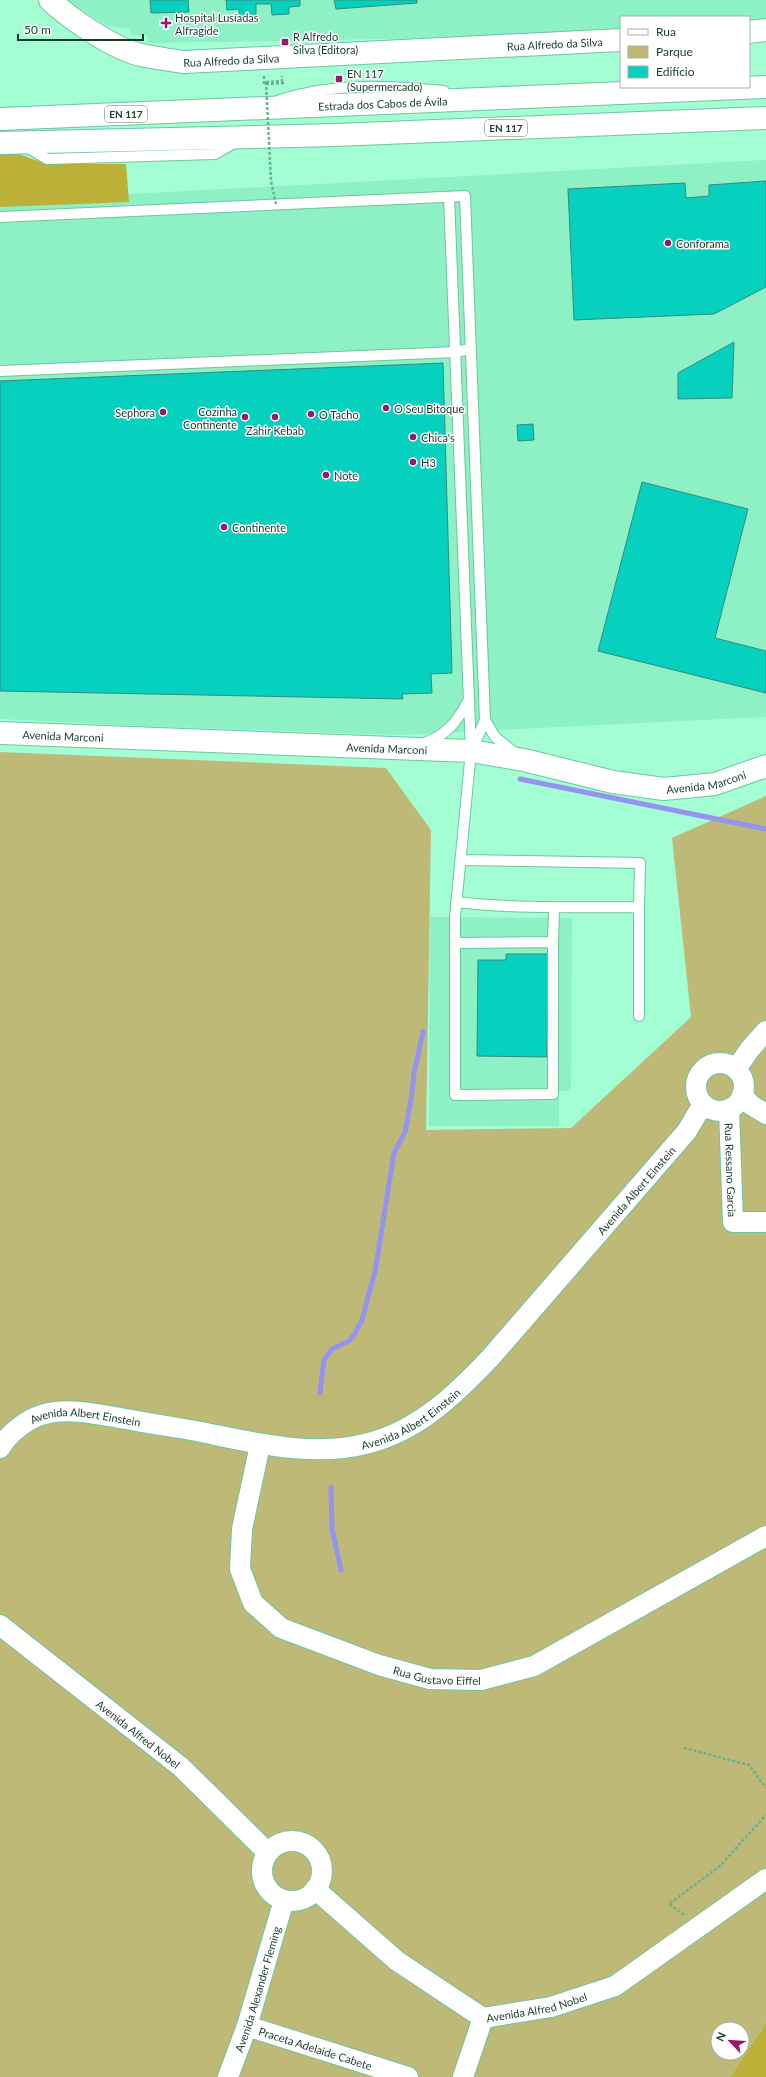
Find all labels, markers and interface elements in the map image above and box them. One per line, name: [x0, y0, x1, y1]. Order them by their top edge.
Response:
place label: Hospital Lusíadas Alfragide: [175, 11, 259, 37]
scale bar: [18, 16, 143, 42]
legend: [620, 16, 750, 88]
marker: Hospital Lusíadas Alfragide: [160, 17, 172, 29]
text: 50 m: [24, 22, 51, 37]
text: Rua: [656, 24, 676, 39]
place label: R Alfredo Silva (Editora): [293, 30, 358, 56]
street label: Rua Alfredo da Silva: [506, 34, 603, 52]
marker: R Alfredo Silva (Editora): [280, 37, 290, 47]
text: Parque: [656, 44, 693, 59]
street label: Rua Alfredo da Silva: [183, 51, 280, 69]
text: Edifício: [656, 64, 695, 79]
place label: EN 117 (Supermercado): [347, 67, 422, 93]
marker: EN 117 (Supermercado): [334, 74, 344, 84]
street label: Estrada dos Cabos de Ávila: [318, 94, 448, 112]
road number: EN 117: [105, 106, 147, 122]
road number: EN 117: [485, 120, 527, 136]
place label: Conforama: [676, 237, 729, 250]
marker: Conforama: [663, 238, 673, 248]
place label: O Seu Bitoque: [394, 402, 464, 415]
marker: O Seu Bitoque: [381, 403, 391, 413]
place label: Cozinha Continente: [183, 405, 237, 431]
place label: Sephora: [115, 406, 155, 419]
marker: Sephora: [158, 407, 168, 417]
place label: O Tacho: [319, 408, 359, 421]
marker: O Tacho: [306, 409, 316, 419]
marker: Cozinha Continente: [240, 412, 250, 422]
marker: Zahir Kebab: [270, 412, 280, 422]
place label: Zahir Kebab: [246, 424, 304, 437]
place label: Chica's: [421, 431, 455, 444]
marker: Chica's: [408, 432, 418, 442]
place label: H3: [421, 456, 436, 469]
marker: H3: [408, 457, 418, 467]
place label: Note: [334, 469, 358, 482]
marker: Note: [321, 470, 331, 480]
place label: Continente: [232, 521, 286, 534]
marker: Continente: [219, 522, 229, 532]
street label: Avenida Marconi: [22, 727, 104, 743]
street label: Avenida Marconi: [346, 740, 428, 756]
street label: Avenida Marconi: [666, 767, 748, 795]
street label: Rua Ressano Garcia: [723, 1123, 739, 1217]
street label: Avenida Albert Einstein: [594, 1143, 678, 1237]
street label: Avenida Albert Einstein: [360, 1385, 462, 1451]
street label: Avenida Albert Einstein: [27, 1405, 142, 1428]
street label: Rua Gustavo Eiffel: [392, 1663, 481, 1686]
street label: Avenida Alfred Nobel: [94, 1697, 183, 1770]
street label: Avenida Alexander Fleming: [232, 1924, 283, 2053]
street label: Avenida Alfred Nobel: [485, 1989, 588, 2024]
north arrow: [710, 2021, 750, 2061]
street label: Praceta Adelaide Cabete: [257, 2024, 374, 2072]
text: N: [713, 2030, 728, 2043]

